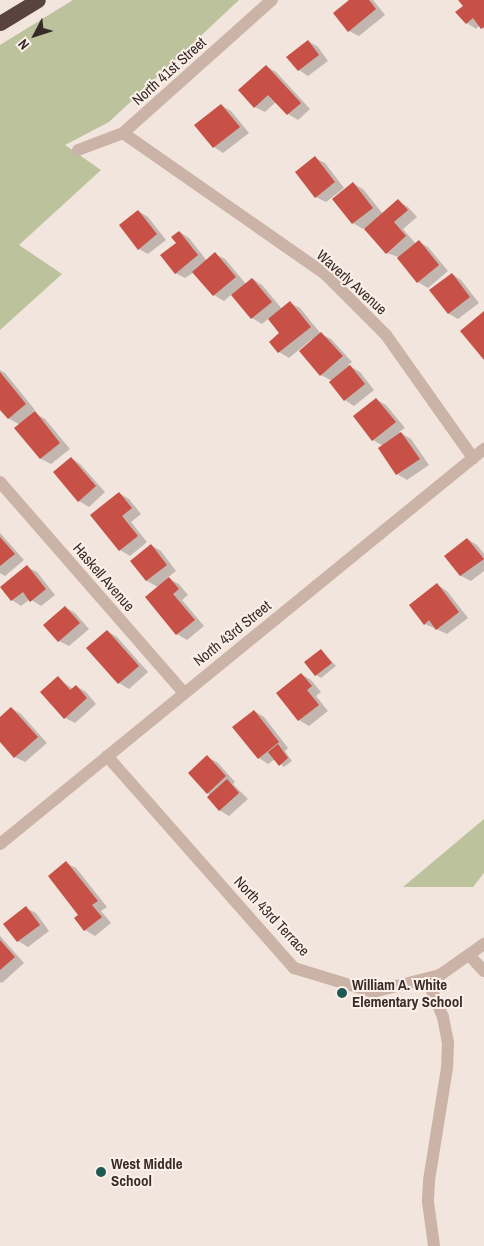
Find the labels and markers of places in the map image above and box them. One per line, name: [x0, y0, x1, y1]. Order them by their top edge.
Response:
place label: William A. White Elementary School: [352, 975, 463, 1010]
marker: William A. White Elementary School: [336, 987, 348, 999]
place label: West Middle School: [111, 1154, 183, 1189]
marker: West Middle School: [95, 1166, 107, 1178]

